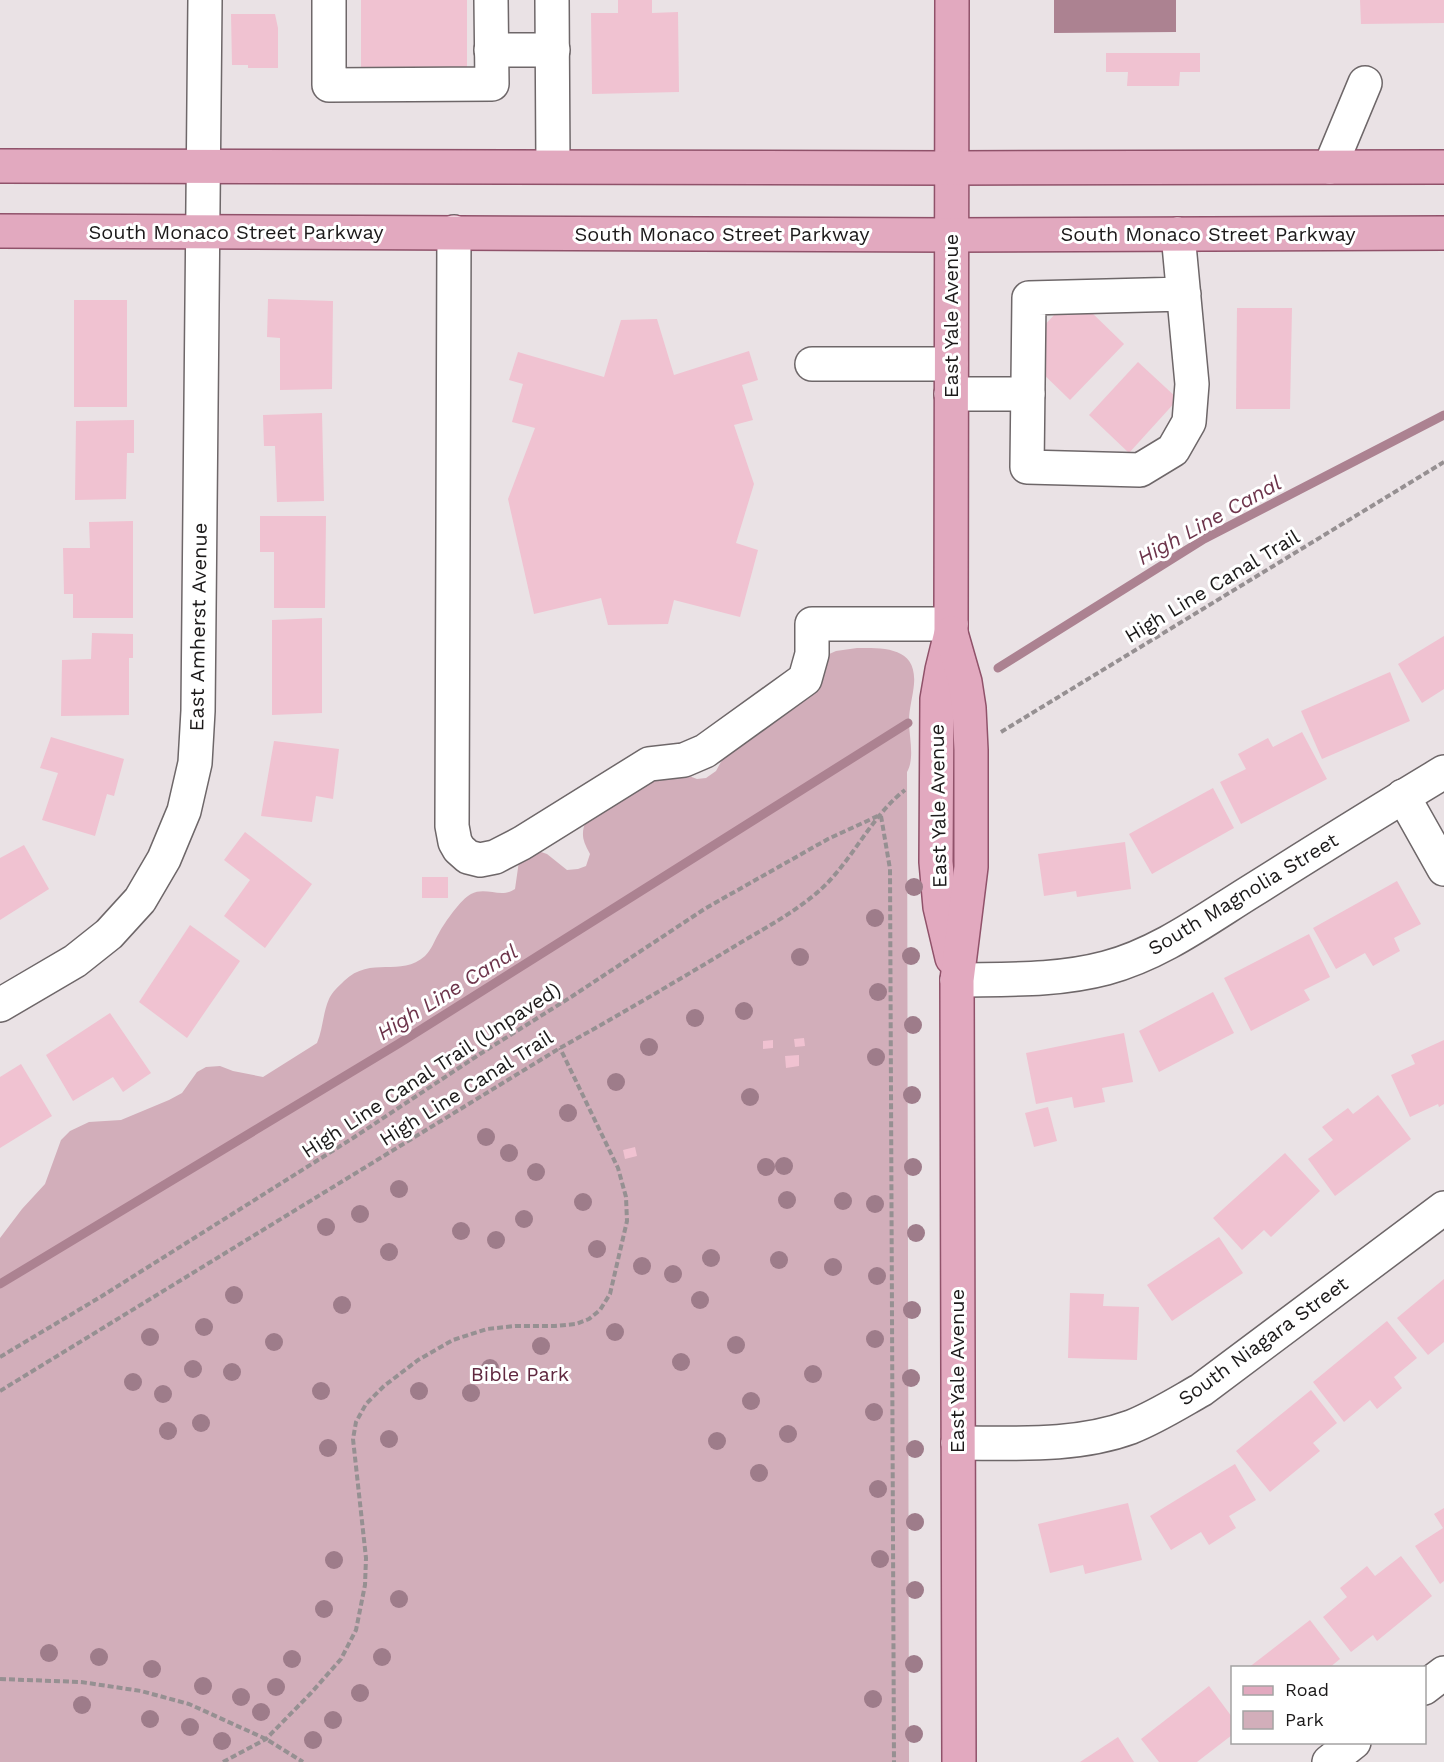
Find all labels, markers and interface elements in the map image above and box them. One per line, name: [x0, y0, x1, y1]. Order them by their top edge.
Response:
street label: South Monaco Street Parkway: [89, 220, 384, 244]
street label: South Monaco Street Parkway: [575, 222, 870, 246]
street label: South Monaco Street Parkway: [1061, 222, 1356, 246]
street label: East Yale Avenue: [939, 234, 963, 398]
water label: High Line Canal: [1132, 470, 1286, 570]
street label: East Amherst Avenue: [184, 522, 212, 732]
street label: High Line Canal Trail: [1120, 524, 1304, 648]
street label: East Yale Avenue: [925, 724, 951, 888]
street label: South Magnolia Street: [1144, 827, 1343, 960]
water label: High Line Canal: [372, 939, 522, 1045]
street label: High Line Canal Trail (Unpaved): [296, 977, 566, 1163]
street label: High Line Canal Trail: [374, 1025, 558, 1151]
street label: South Niagara Street: [1174, 1271, 1353, 1411]
street label: East Yale Avenue: [945, 1289, 969, 1453]
park label: Bible Park: [471, 1362, 569, 1386]
legend: [1231, 1666, 1426, 1744]
text: Road: [1285, 1679, 1329, 1700]
text: Park: [1285, 1709, 1324, 1730]

